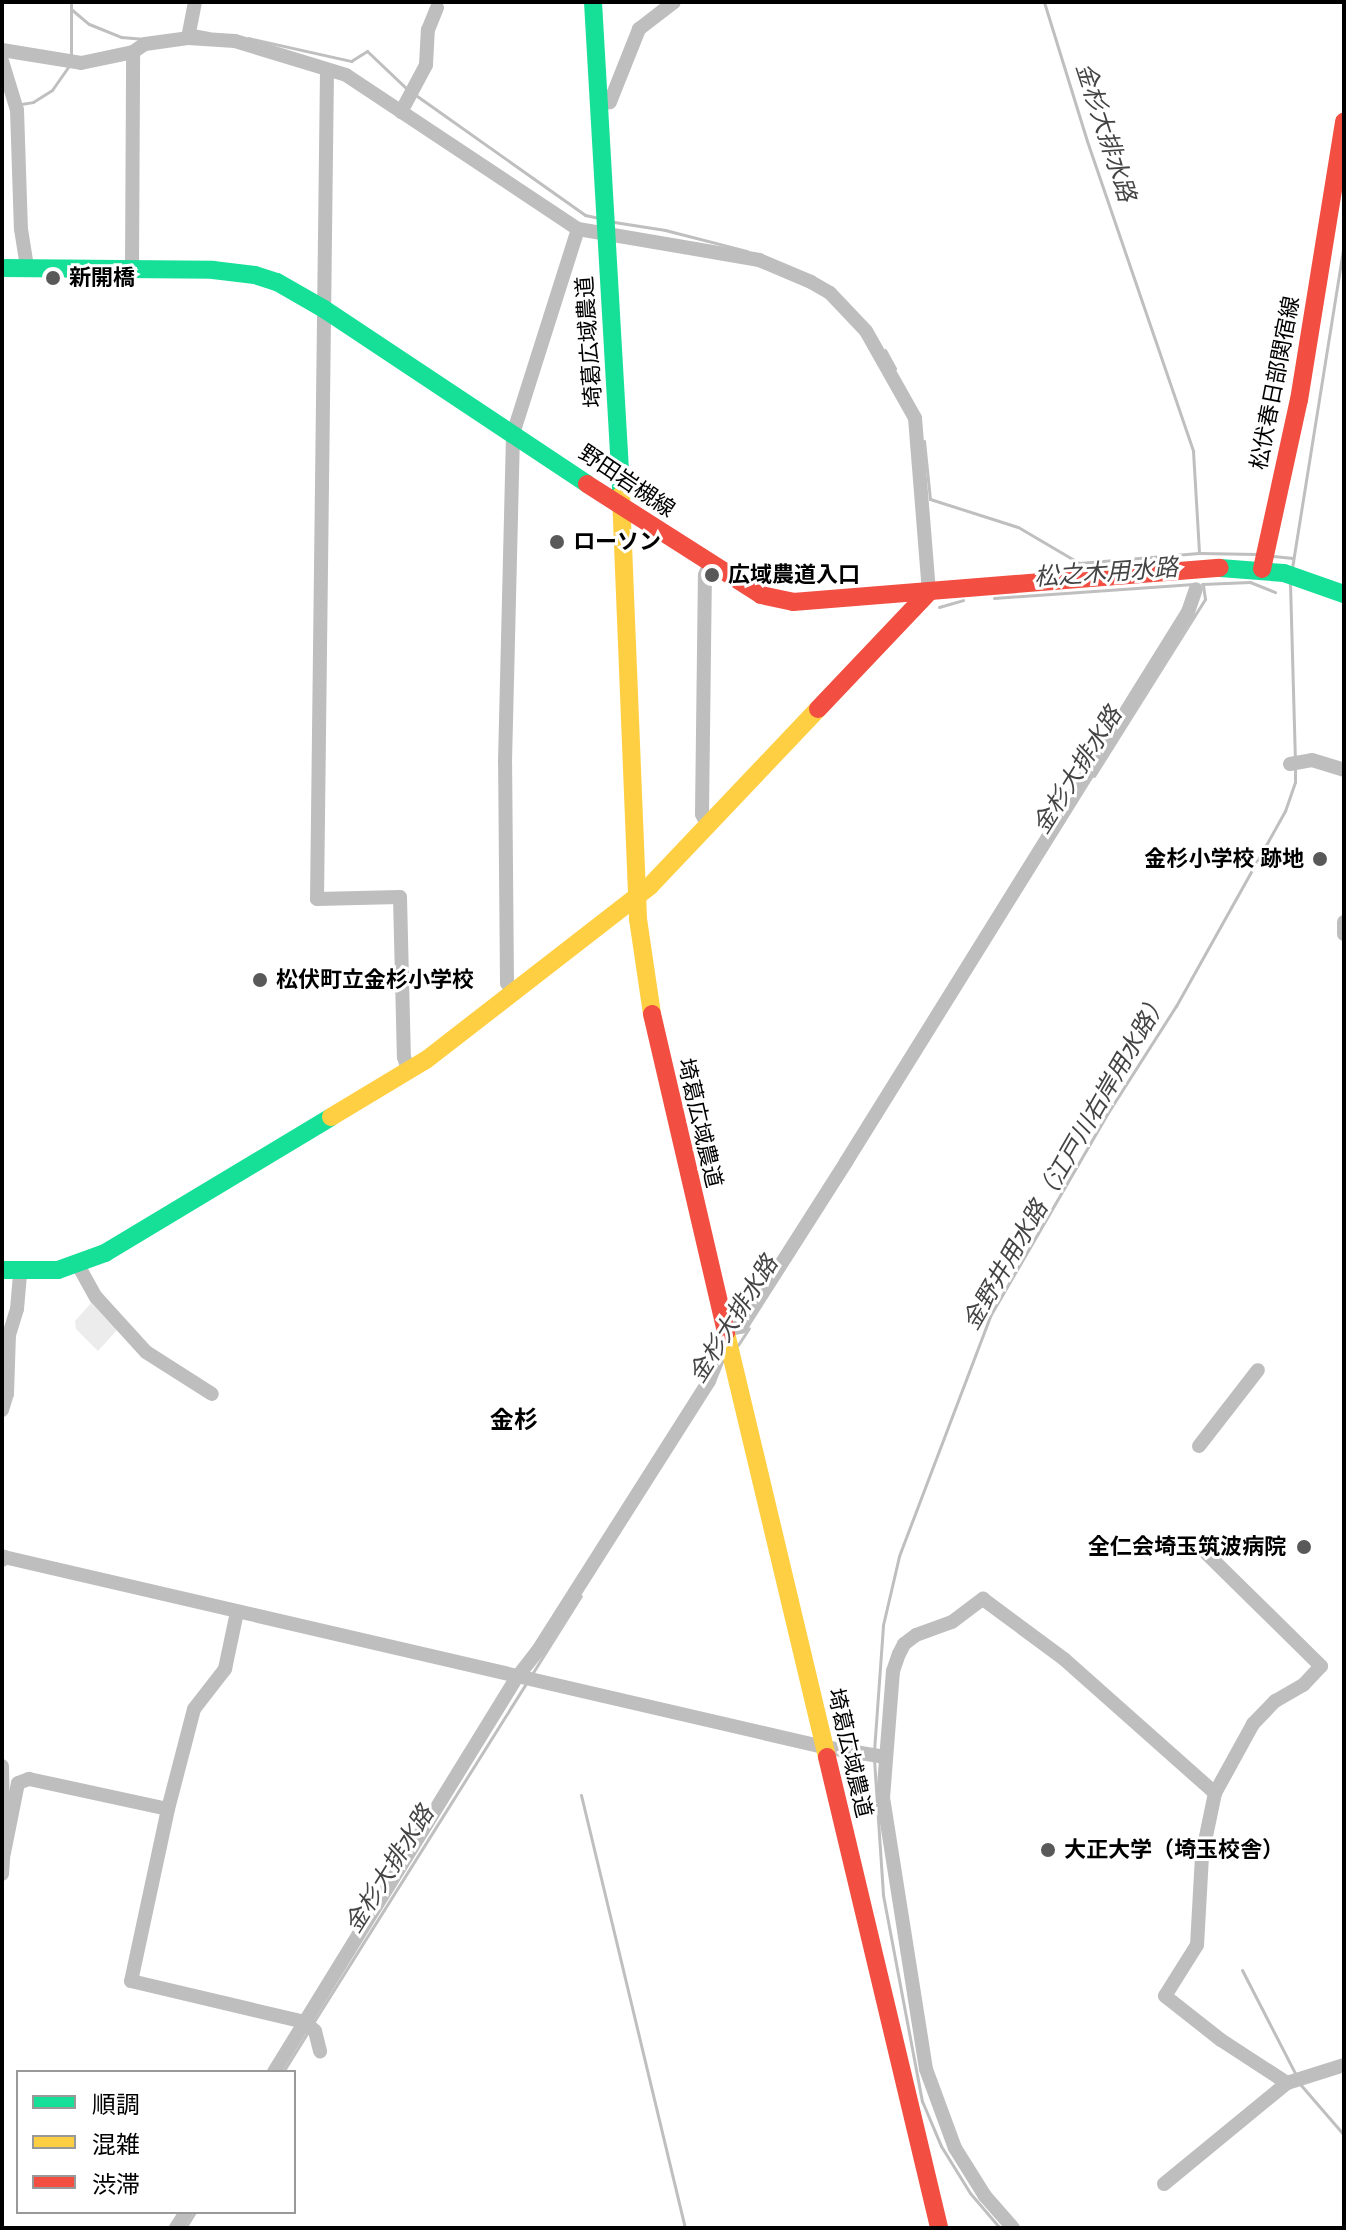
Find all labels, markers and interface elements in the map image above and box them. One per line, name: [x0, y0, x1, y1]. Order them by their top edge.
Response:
water label: 金杉大排水路: [1070, 59, 1142, 205]
place label: 新開橋: [69, 265, 135, 291]
marker: 新開橋: [44, 269, 62, 287]
street label: 埼葛広域農道: [571, 275, 607, 409]
street label: 松伏春日部関宿線: [1245, 294, 1305, 472]
street label: 野田岩槻線: [574, 439, 680, 523]
place label: ローソン: [573, 529, 661, 555]
marker: ローソン: [548, 533, 566, 551]
water label: 松之木用水路: [1033, 553, 1179, 591]
place label: 広域農道入口: [728, 562, 860, 588]
marker: 広域農道入口: [703, 566, 721, 584]
water label: 金杉大排水路: [1027, 701, 1127, 839]
place label: 金杉小学校 跡地: [1144, 846, 1304, 872]
marker: 金杉小学校 跡地: [1311, 850, 1329, 868]
place label: 松伏町立金杉小学校: [276, 967, 474, 993]
marker: 松伏町立金杉小学校: [251, 971, 269, 989]
water label: 金野井用水路（江戸川右岸用水路）: [957, 988, 1173, 1334]
street label: 埼葛広域農道: [672, 1056, 728, 1190]
water label: 金杉大排水路: [683, 1250, 783, 1388]
district label: 金杉: [490, 1406, 538, 1434]
place label: 全仁会埼玉筑波病院: [1088, 1534, 1286, 1560]
marker: 全仁会埼玉筑波病院: [1293, 1536, 1315, 1558]
street label: 埼葛広域農道: [822, 1686, 878, 1820]
water label: 金杉大排水路: [339, 1800, 439, 1938]
place label: 大正大学（埼玉校舎）: [1064, 1837, 1284, 1863]
marker: 大正大学（埼玉校舎）: [1039, 1841, 1057, 1859]
legend: [16, 2070, 296, 2214]
text: 順調: [92, 2089, 140, 2120]
text: 混雑: [92, 2129, 140, 2160]
text: 渋滞: [92, 2169, 140, 2200]

